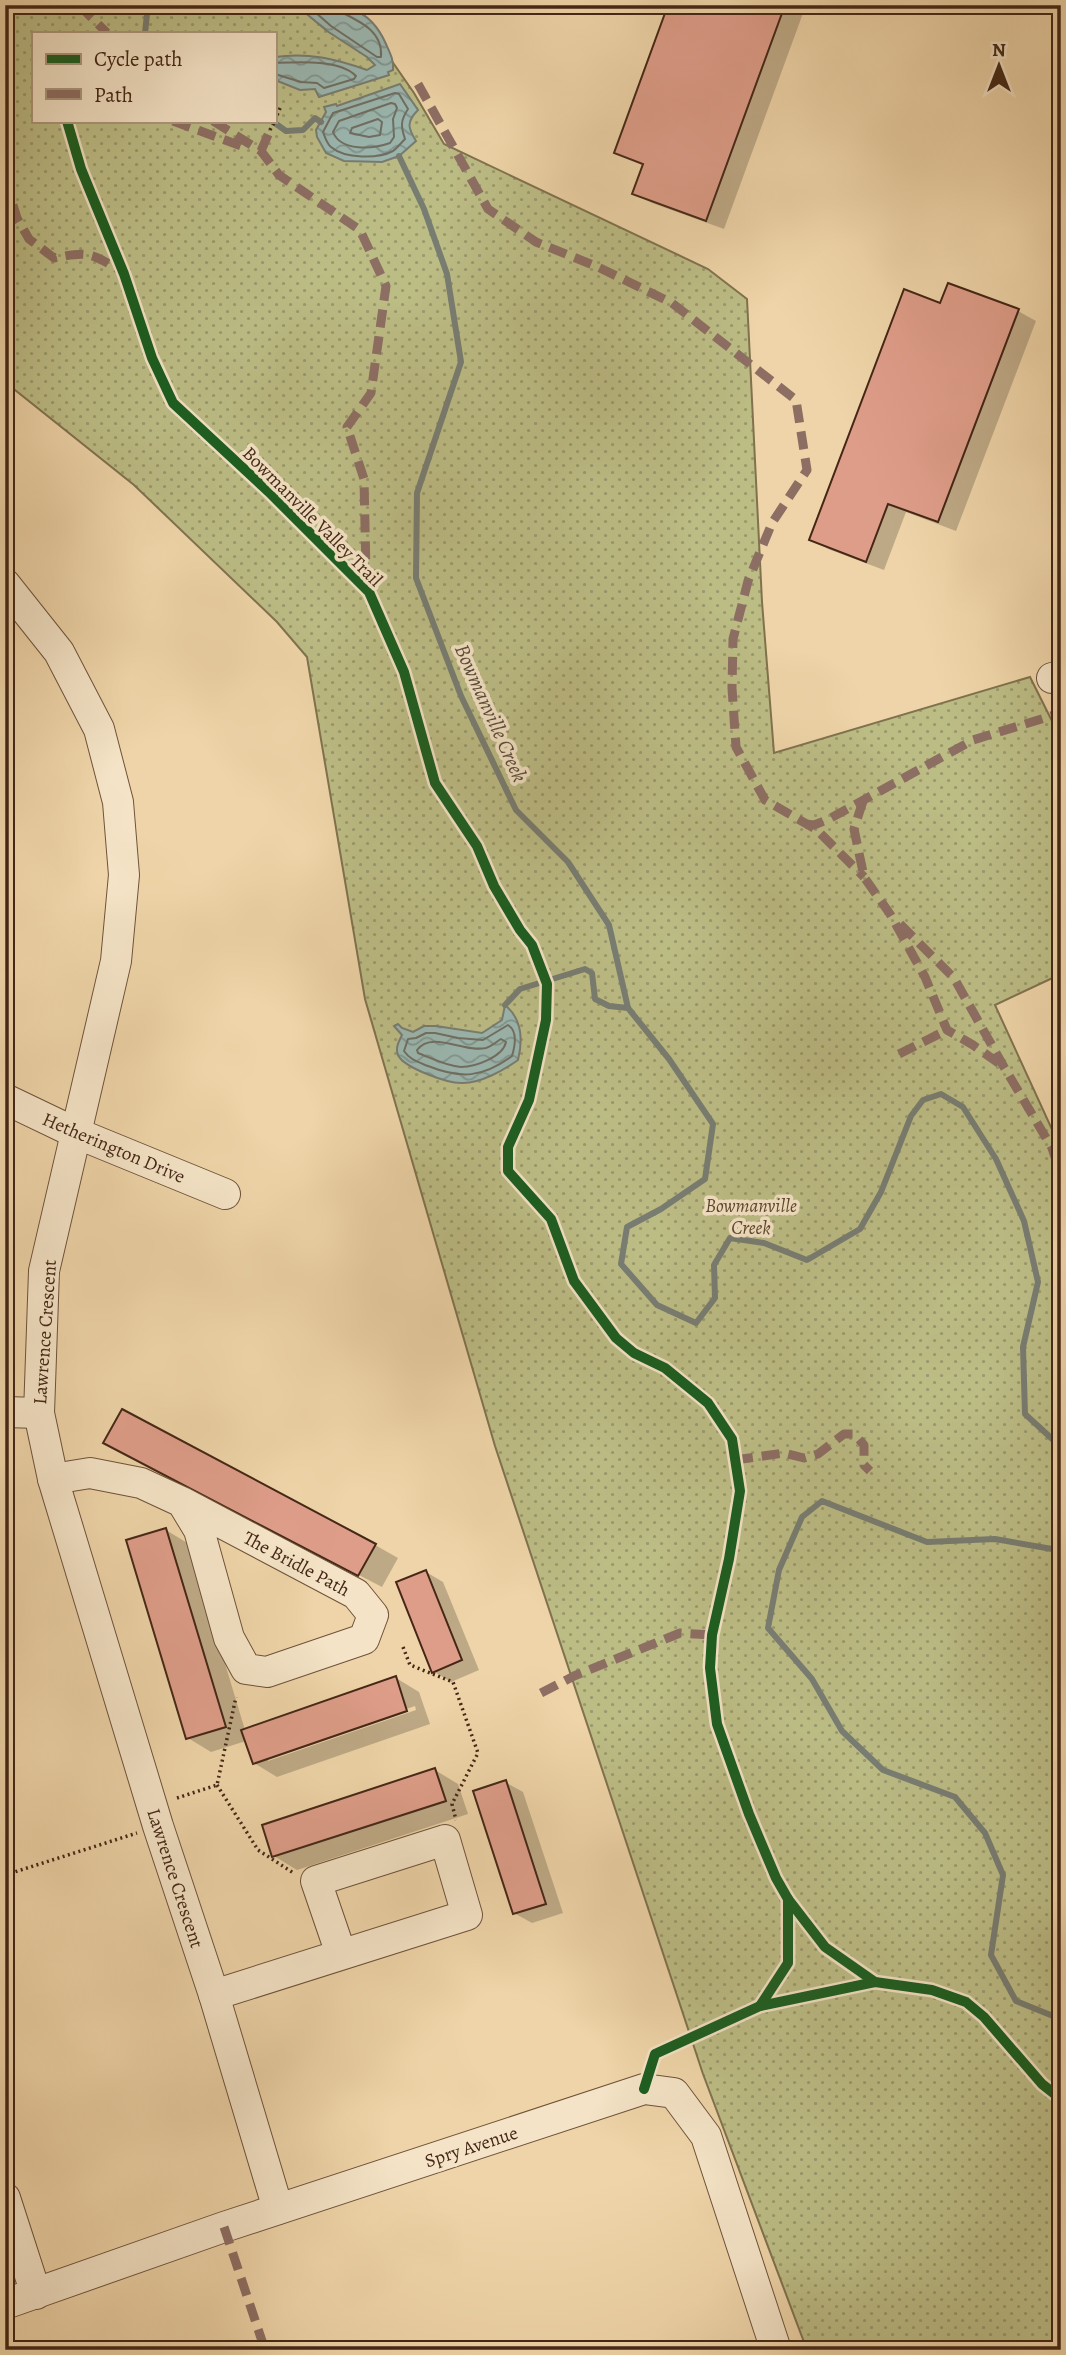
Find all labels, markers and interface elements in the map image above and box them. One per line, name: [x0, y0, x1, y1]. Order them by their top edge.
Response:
legend: [32, 32, 276, 122]
north arrow: [964, 32, 1034, 102]
text: N: [992, 37, 1006, 63]
text: Cycle path: [94, 45, 183, 73]
text: Path: [94, 81, 133, 109]
street label: Bowmanville Valley Trail: [236, 441, 388, 593]
water label: Bowmanville Creek: [448, 640, 534, 786]
street label: Hetherington Drive: [38, 1106, 189, 1190]
park label: Bowmanville Creek: [705, 1193, 797, 1241]
street label: Lawrence Crescent: [27, 1259, 63, 1405]
street label: The Bridle Path: [239, 1525, 354, 1603]
street label: Lawrence Crescent: [140, 1805, 210, 1951]
street label: Spry Avenue: [421, 2120, 521, 2174]

